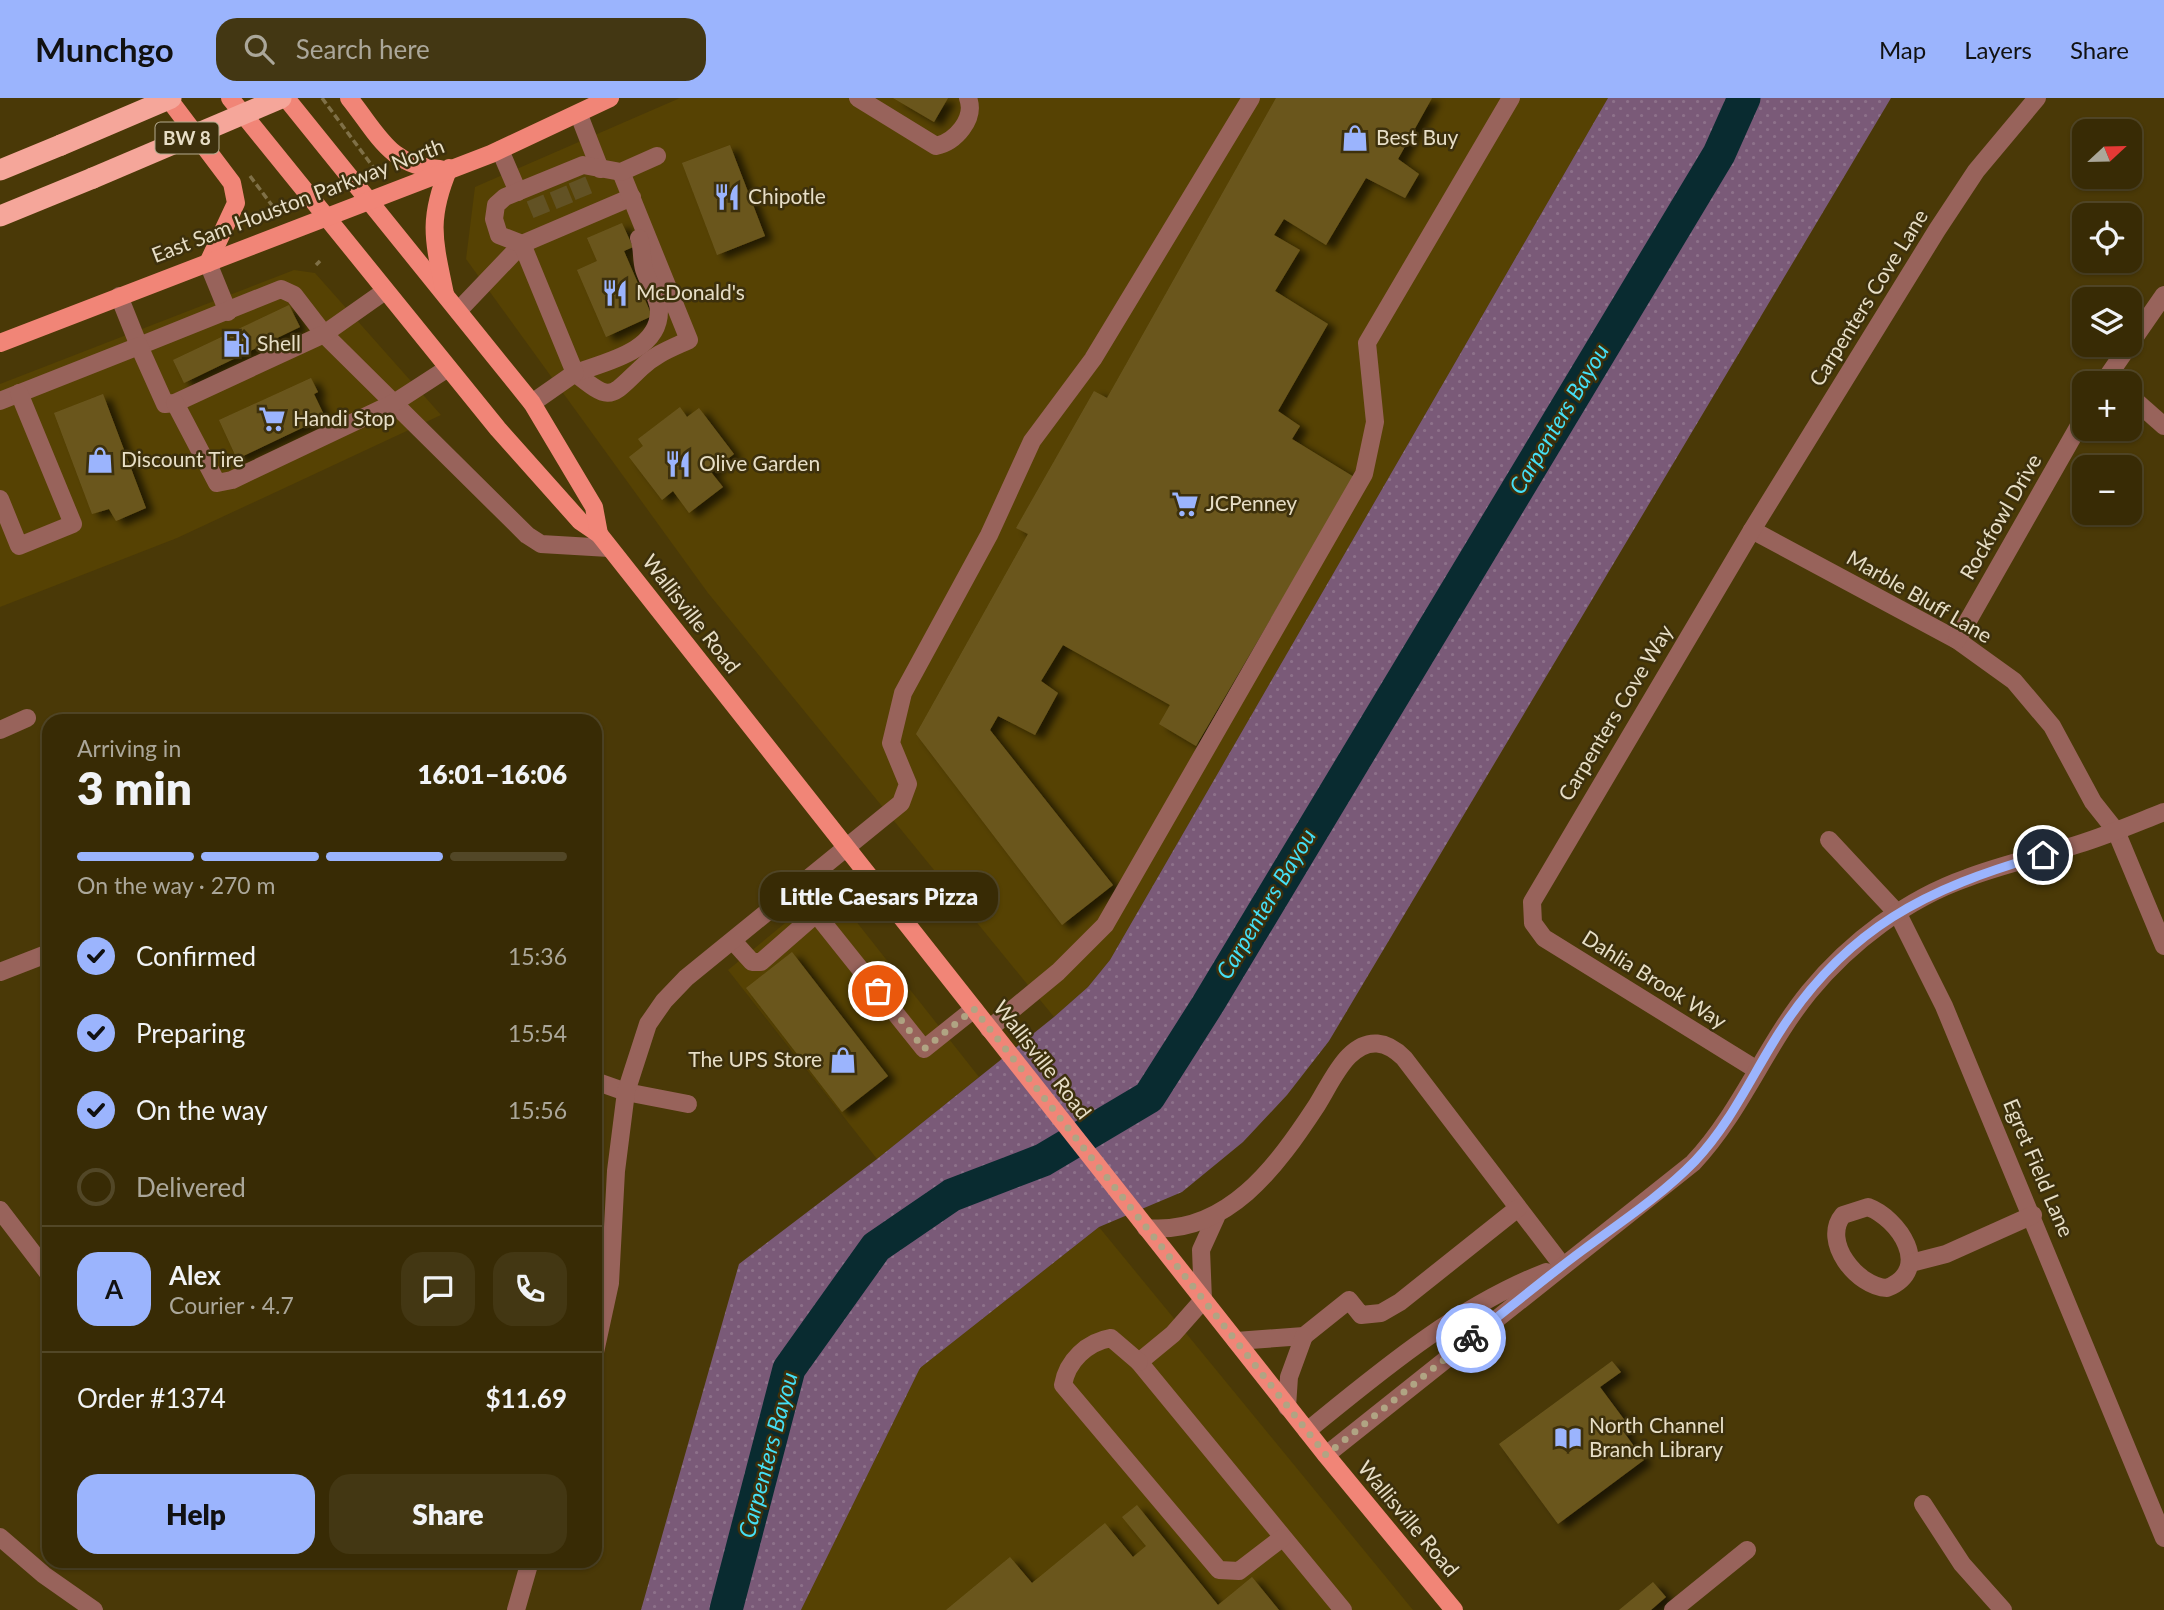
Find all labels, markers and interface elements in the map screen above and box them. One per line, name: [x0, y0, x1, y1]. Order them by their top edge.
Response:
search box: [216, 18, 706, 81]
text: Munchgo: [35, 29, 174, 69]
icon: search: [240, 30, 278, 68]
text: Search here: [296, 33, 430, 65]
text: Map: [1879, 35, 1926, 64]
text: Layers: [1964, 35, 2032, 64]
text: Share: [2070, 35, 2129, 64]
north arrow: [2072, 119, 2142, 189]
map controls: [2072, 119, 2142, 525]
road number: BW 8: [156, 122, 218, 154]
shop icon: Best Buy: [1340, 123, 1370, 153]
place label: Best Buy: [1376, 124, 1459, 149]
street label: East Sam Houston Parkway North: [148, 132, 447, 267]
restaurant icon: Chipotle: [712, 182, 742, 212]
place label: Chipotle: [748, 183, 826, 208]
button: locate: [2072, 203, 2142, 273]
street label: Carpenters Cove Lane: [1803, 204, 1932, 390]
restaurant icon: McDonald's: [600, 278, 630, 308]
place label: McDonald's: [636, 279, 745, 304]
button: layers: [2072, 287, 2142, 357]
fuel station icon: Shell: [221, 329, 251, 359]
place label: Shell: [257, 330, 301, 355]
water label: Carpenters Bayou: [1502, 338, 1614, 499]
button: +: [2072, 371, 2142, 441]
supermarket icon: Handi Stop: [257, 404, 287, 434]
place label: Handi Stop: [293, 405, 395, 430]
shop icon: Discount Tire: [85, 445, 115, 475]
place label: Discount Tire: [121, 446, 244, 471]
restaurant icon: Olive Garden: [663, 449, 693, 479]
street label: Rockfowl Drive: [1954, 449, 2046, 583]
place label: Olive Garden: [699, 450, 820, 475]
button: −: [2072, 455, 2142, 525]
supermarket icon: JCPenney: [1170, 489, 1200, 519]
place label: JCPenney: [1206, 490, 1297, 515]
street label: Marble Bluff Lane: [1843, 544, 1997, 647]
street label: Wallisville Road: [638, 549, 746, 677]
street label: Carpenters Cove Way: [1552, 620, 1677, 805]
text: Arriving in: [77, 734, 181, 762]
text: 16:01–16:06: [417, 758, 567, 790]
text: 3 min: [77, 760, 192, 815]
water label: Carpenters Bayou: [1209, 823, 1321, 984]
pin: [2013, 825, 2073, 885]
icon: home: [2024, 836, 2062, 874]
text: On the way · 270 m: [77, 871, 276, 899]
callout: Little Caesars Pizza: [759, 872, 997, 921]
text: Little Caesars Pizza: [780, 882, 978, 910]
street label: Dahlia Brook Way: [1578, 924, 1732, 1033]
icon: check: [77, 937, 115, 975]
text: Confirmed: [136, 940, 256, 972]
text: 15:36: [508, 942, 567, 970]
pin: [848, 961, 908, 1021]
icon: bag: [859, 972, 897, 1010]
street label: Wallisville Road: [989, 995, 1097, 1123]
icon: check: [77, 1014, 115, 1052]
text: Preparing: [136, 1017, 245, 1049]
text: 15:54: [508, 1019, 567, 1047]
shop icon: The UPS Store: [828, 1045, 858, 1075]
place label: The UPS Store: [688, 1046, 822, 1071]
icon: check: [77, 1091, 115, 1129]
text: On the way: [136, 1094, 268, 1126]
street label: Egret Field Lane: [1999, 1094, 2080, 1240]
text: 15:56: [508, 1096, 567, 1124]
text: Delivered: [136, 1171, 246, 1203]
button: chat: [401, 1252, 475, 1326]
button: phone: [493, 1252, 567, 1326]
text: Alex: [169, 1259, 221, 1291]
text: A: [105, 1273, 123, 1305]
text: Courier · 4.7: [169, 1291, 294, 1319]
courier: [1436, 1303, 1506, 1373]
icon: bike: [1452, 1319, 1490, 1357]
water label: Carpenters Bayou: [731, 1369, 803, 1541]
text: Order #1374: [77, 1382, 226, 1414]
text: $11.69: [485, 1382, 567, 1414]
place label: North Channel Branch Library: [1589, 1412, 1725, 1461]
library icon: North Channel Branch Library: [1553, 1423, 1583, 1453]
street label: Wallisville Road: [1353, 1455, 1465, 1581]
button: Help: [77, 1474, 315, 1554]
button: Share: [329, 1474, 567, 1554]

